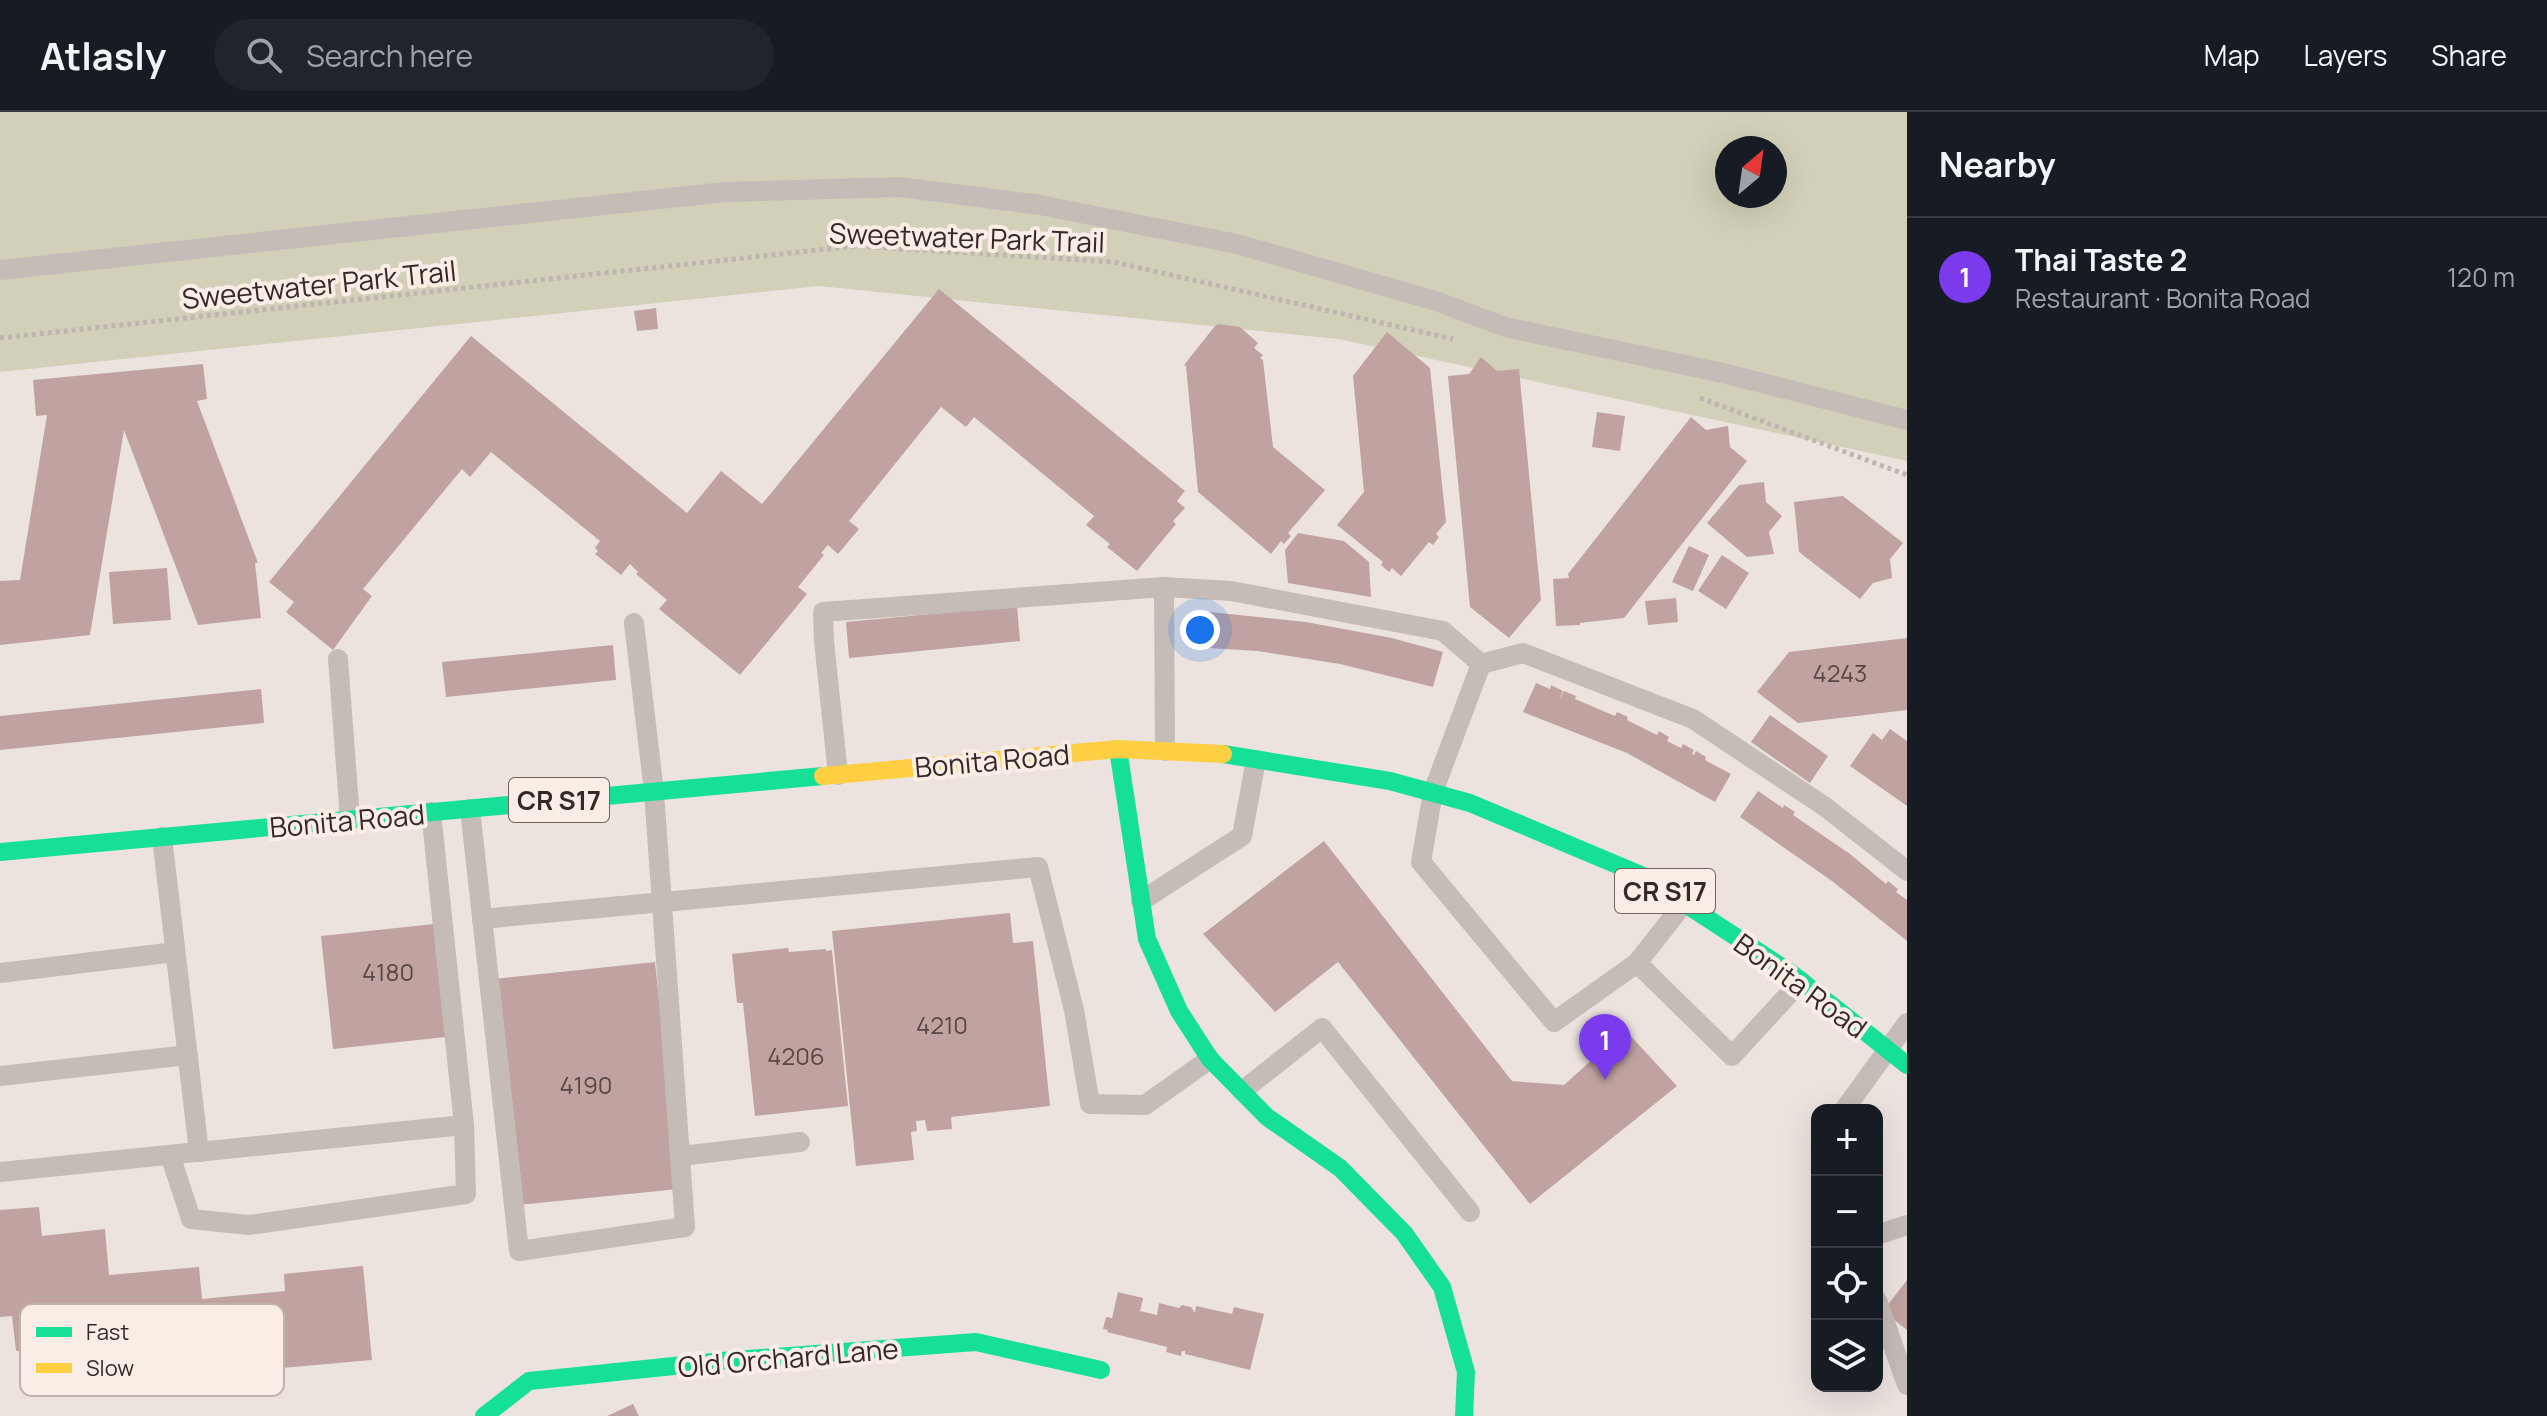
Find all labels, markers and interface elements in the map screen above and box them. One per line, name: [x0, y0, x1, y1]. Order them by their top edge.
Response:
search box: [214, 19, 774, 91]
text: Atlasly: [40, 29, 166, 81]
icon: search: [242, 33, 286, 77]
text: Search here: [306, 35, 473, 76]
text: Map: [2204, 36, 2260, 74]
text: Layers: [2304, 36, 2387, 74]
text: Share: [2431, 36, 2507, 74]
north arrow: [1715, 136, 1787, 208]
text: Nearby: [1939, 141, 2055, 187]
street label: Sweetwater Park Trail: [828, 213, 1106, 261]
text: Thai Taste 2: [2015, 239, 2187, 280]
street label: Sweetwater Park Trail: [180, 251, 458, 317]
text: 1: [1959, 259, 1971, 295]
text: 120 m: [2447, 259, 2515, 295]
text: Restaurant · Bonita Road: [2015, 280, 2311, 316]
your location: [1180, 610, 1220, 650]
house number: 4243: [1813, 656, 1867, 689]
street label: Bonita Road: [913, 734, 1071, 786]
road number: CR S17: [509, 778, 609, 822]
street label: Bonita Road: [268, 794, 426, 846]
road number: CR S17: [1615, 869, 1715, 913]
street label: Bonita Road: [1727, 924, 1875, 1046]
house number: 4180: [362, 955, 414, 988]
house number: 4210: [916, 1008, 968, 1041]
pin: 1: [1579, 1014, 1631, 1080]
house number: 4206: [767, 1039, 825, 1072]
house number: 4190: [559, 1068, 613, 1101]
map controls: [1811, 1104, 1883, 1392]
button: +: [1811, 1104, 1883, 1176]
button: −: [1811, 1176, 1883, 1248]
button: locate: [1811, 1248, 1883, 1320]
legend: [20, 1304, 284, 1396]
text: Fast: [86, 1317, 129, 1347]
button: layers: [1811, 1320, 1883, 1392]
street label: Old Orchard Lane: [676, 1328, 900, 1386]
text: Slow: [86, 1353, 134, 1383]

